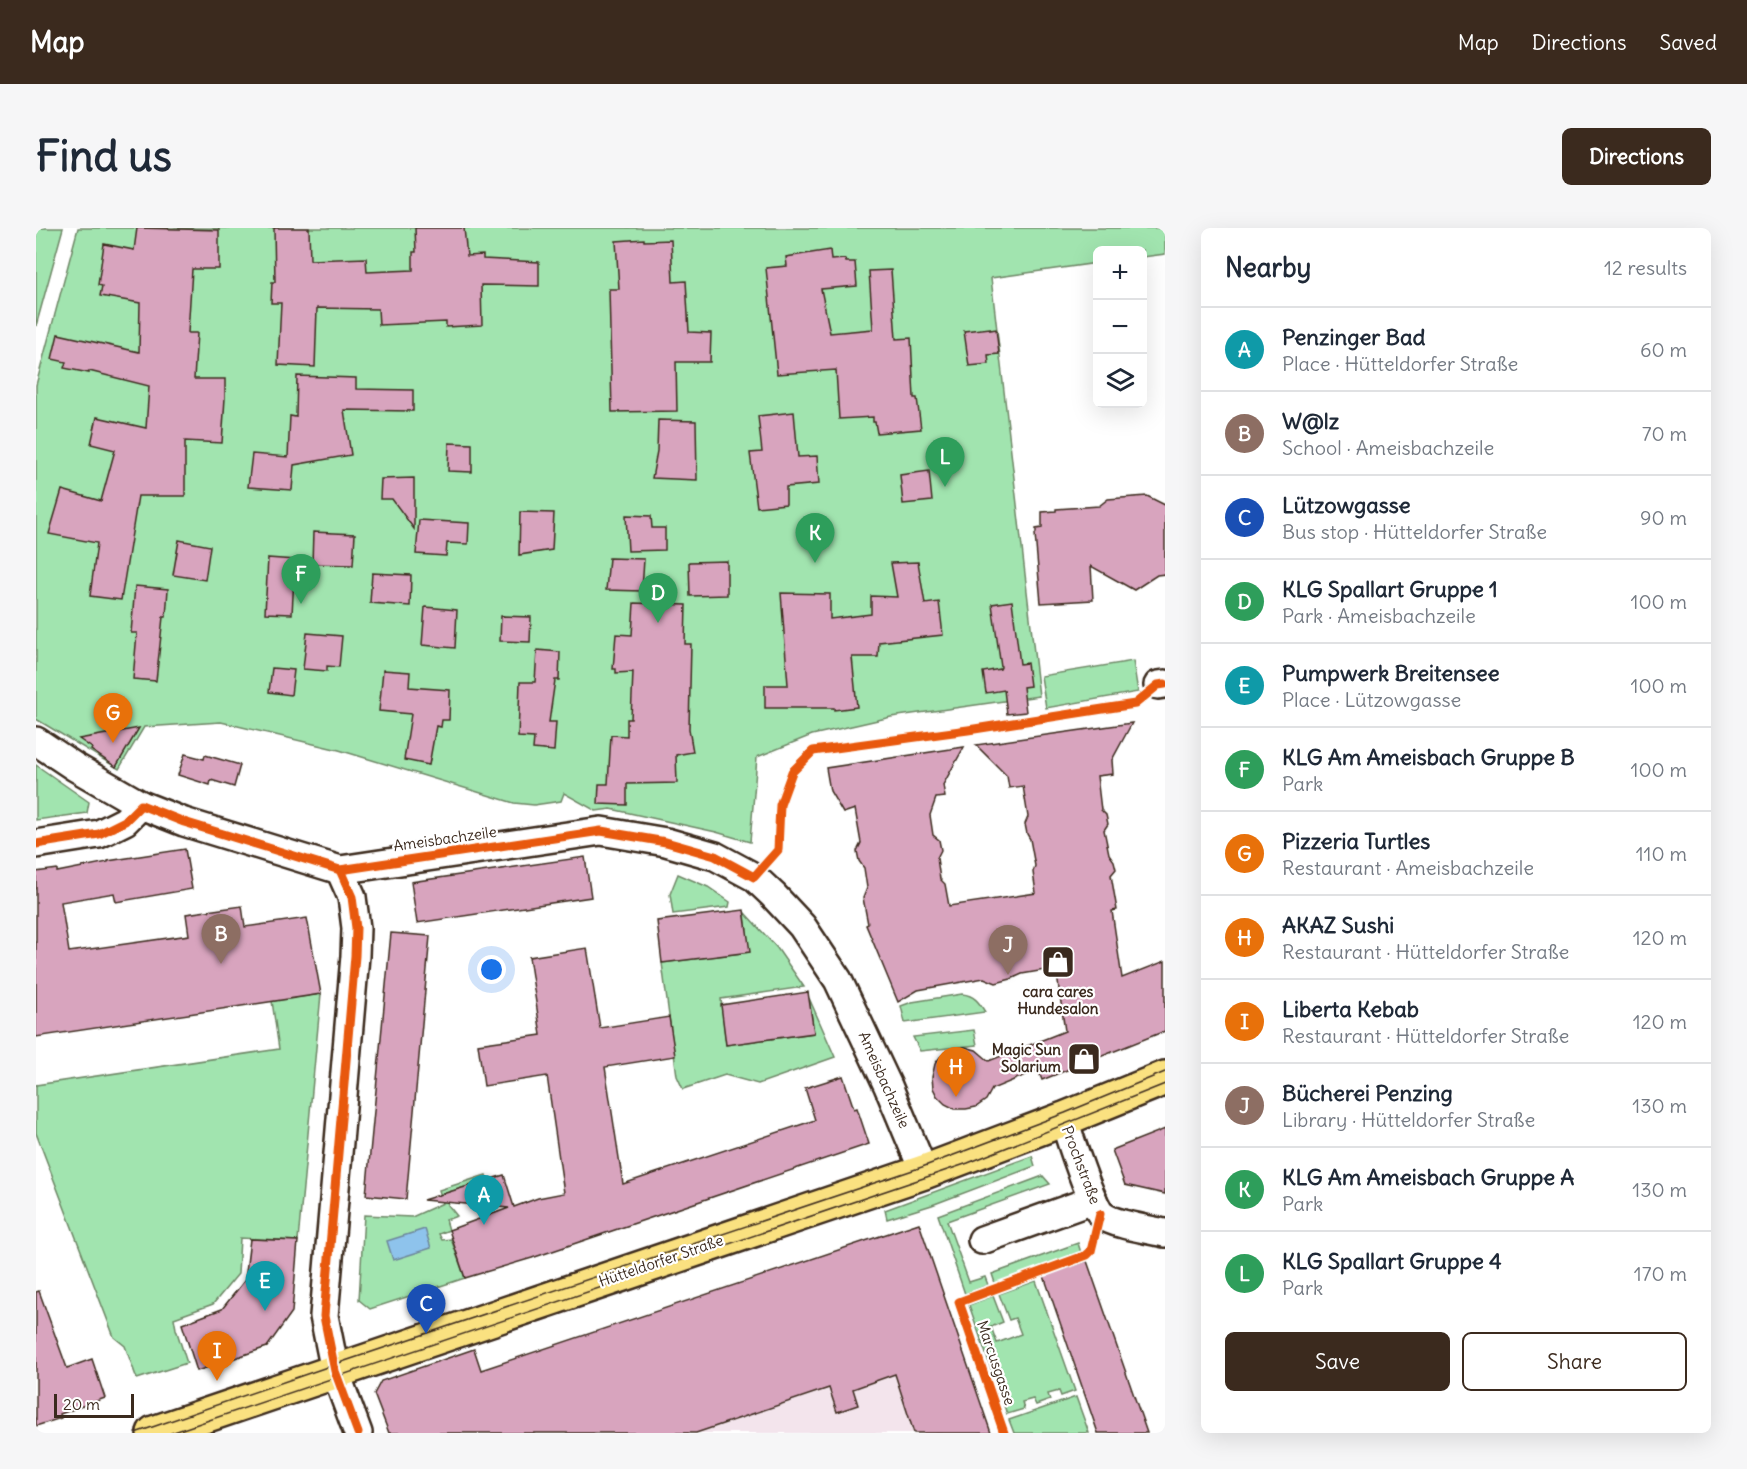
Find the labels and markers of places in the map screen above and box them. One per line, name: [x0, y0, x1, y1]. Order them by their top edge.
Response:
pin: L: [926, 438, 964, 487]
pin: K: [796, 514, 834, 563]
pin: F: [282, 554, 320, 604]
pin: D: [638, 574, 678, 623]
pin: G: [94, 694, 133, 743]
pin: B: [202, 914, 240, 964]
pin: J: [988, 926, 1028, 975]
shop icon: cara cares Hundesalon: [1040, 944, 1076, 980]
place label: cara cares Hundesalon: [1018, 982, 1099, 1018]
place label: Magic Sun Solarium: [992, 1040, 1061, 1076]
shop icon: Magic Sun Solarium: [1066, 1041, 1102, 1077]
pin: H: [936, 1048, 976, 1097]
pin: A: [464, 1176, 504, 1225]
pin: E: [246, 1262, 284, 1311]
pin: C: [406, 1284, 446, 1334]
pin: I: [198, 1332, 237, 1381]

